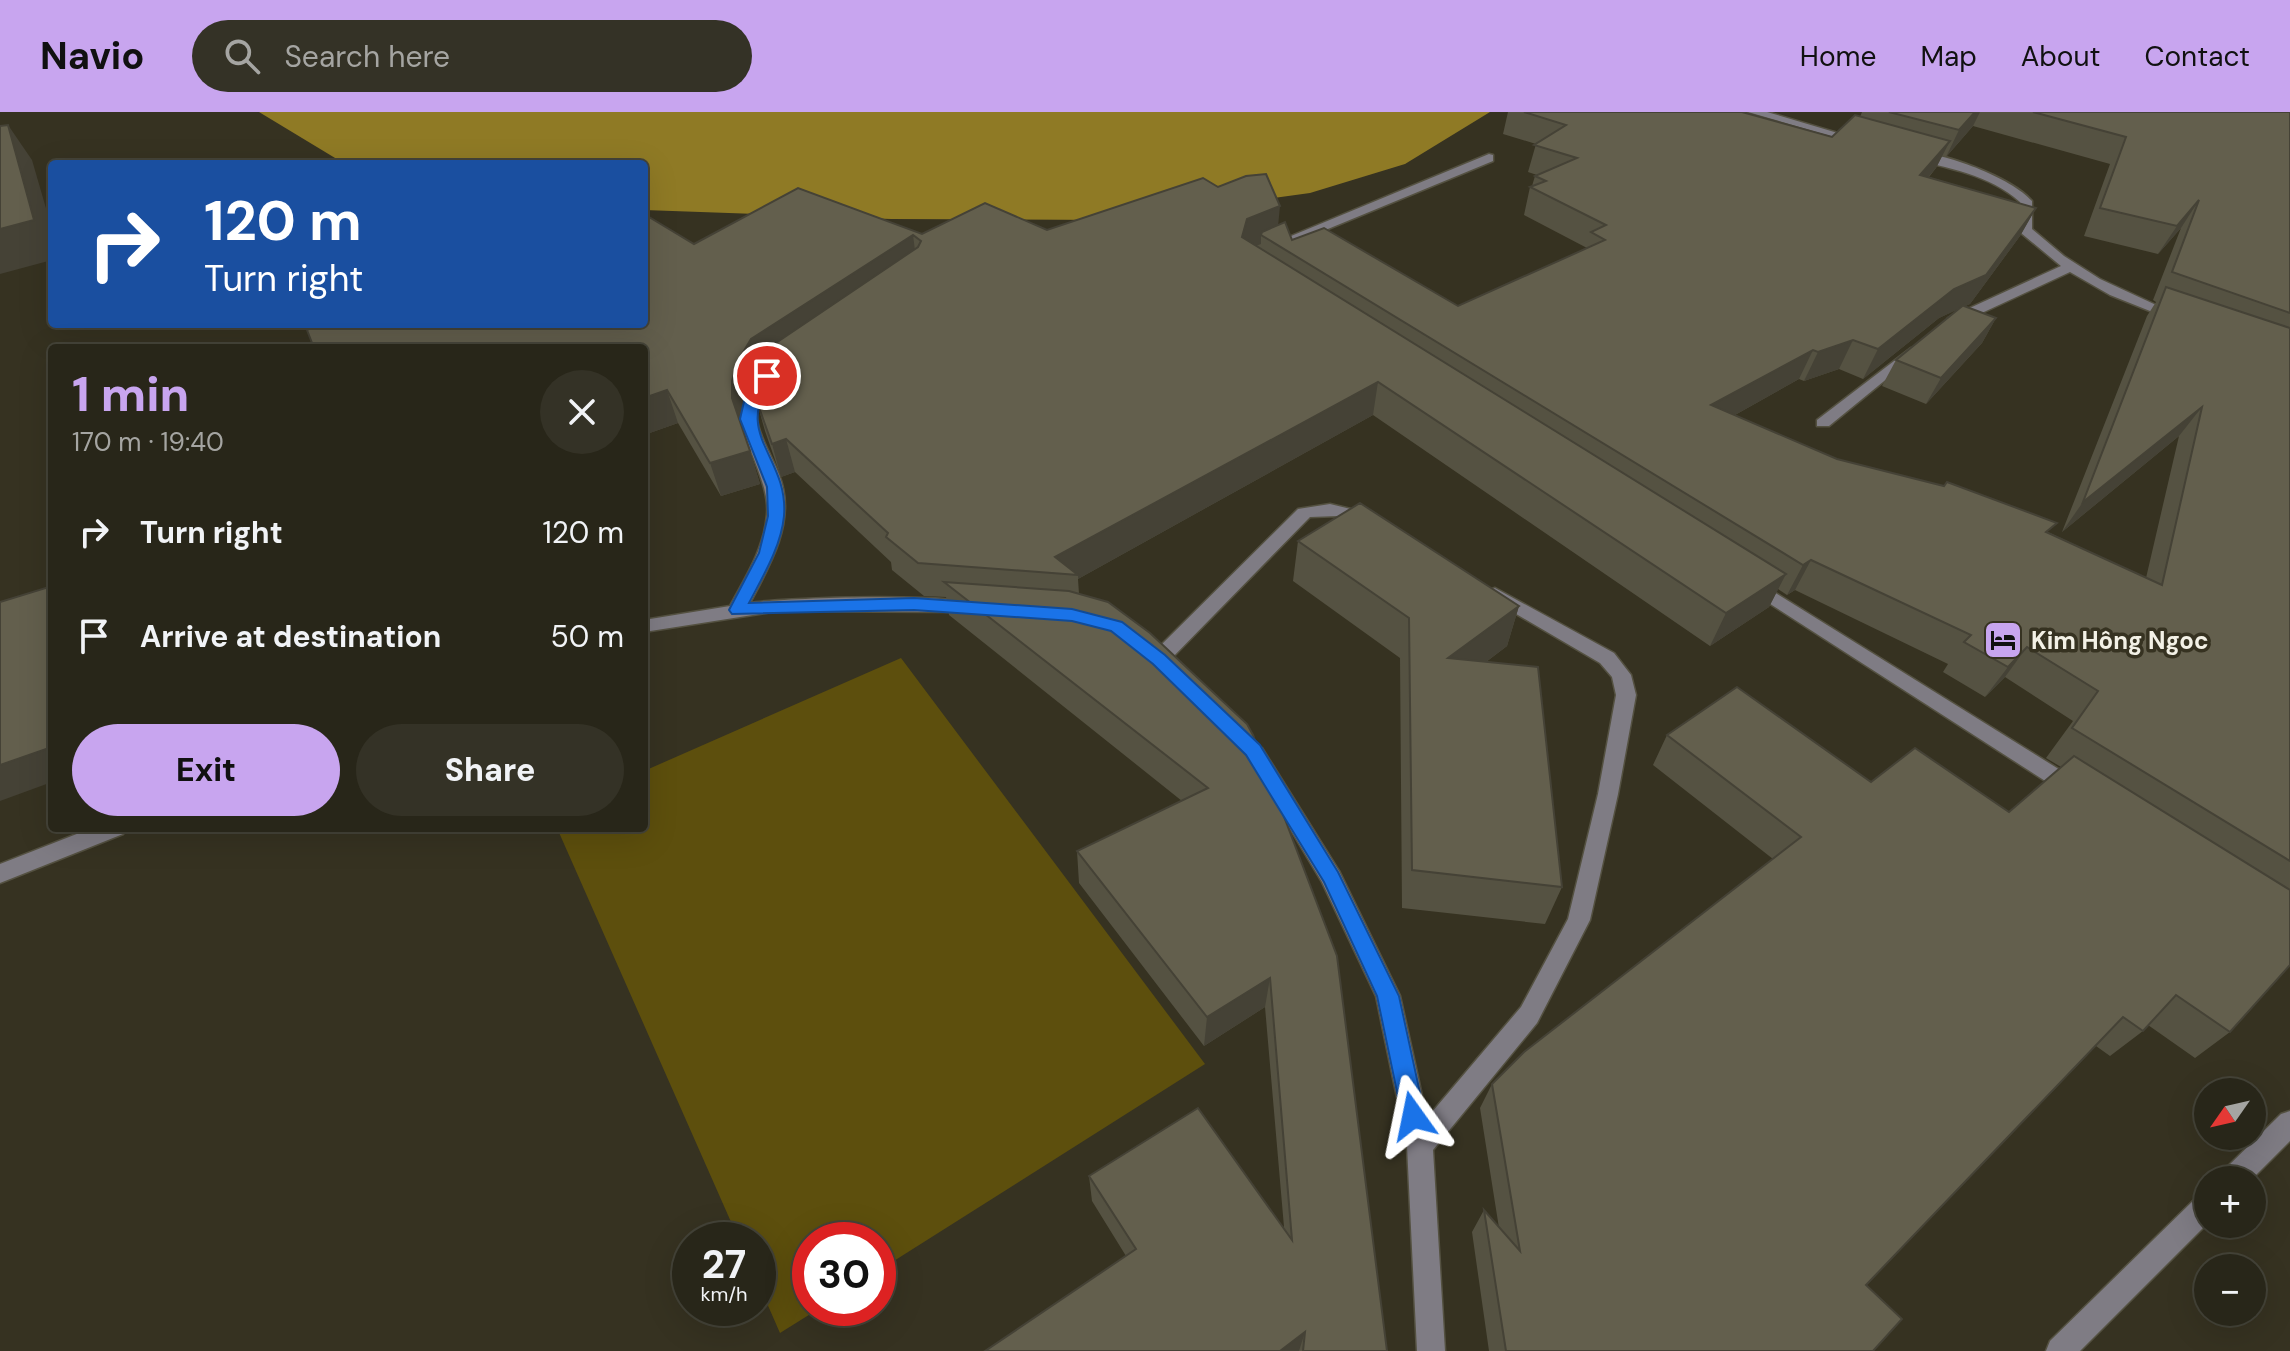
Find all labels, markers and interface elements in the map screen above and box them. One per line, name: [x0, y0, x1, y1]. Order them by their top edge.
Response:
search box: [192, 20, 752, 92]
text: Navio: [40, 31, 144, 81]
icon: search: [220, 34, 264, 78]
text: Search here: [284, 37, 450, 76]
text: Home: [1800, 38, 1876, 75]
text: Map: [1920, 38, 1977, 75]
text: About: [2021, 38, 2100, 75]
text: Contact: [2144, 38, 2250, 75]
text: 120 m: [204, 184, 362, 257]
icon: right: [72, 192, 176, 296]
text: Turn right: [204, 255, 363, 302]
pin: [733, 342, 801, 410]
icon: arrive: [745, 354, 789, 398]
text: 1 min: [72, 363, 189, 426]
button: close: [540, 370, 624, 454]
text: 170 m · 19:40: [72, 425, 224, 459]
icon: right: [72, 510, 116, 554]
text: Turn right: [140, 513, 283, 552]
text: 120 m: [542, 513, 624, 552]
icon: arrive: [72, 614, 116, 658]
text: Arrive at destination: [140, 617, 441, 656]
text: 50 m: [550, 617, 624, 656]
hotel icon: Kim Hông Ngoc: [1982, 619, 2024, 661]
place label: Kim Hông Ngoc: [2031, 625, 2209, 656]
button: Exit: [72, 724, 340, 816]
button: Share: [356, 724, 624, 816]
position arrow: [1371, 1074, 1455, 1158]
north arrow: [2194, 1078, 2266, 1150]
map controls: [2194, 1078, 2266, 1326]
button: +: [2194, 1166, 2266, 1238]
speed limit sign: 30: [792, 1222, 896, 1326]
text: 27: [702, 1238, 746, 1290]
button: −: [2194, 1254, 2266, 1326]
text: km/h: [700, 1281, 748, 1307]

